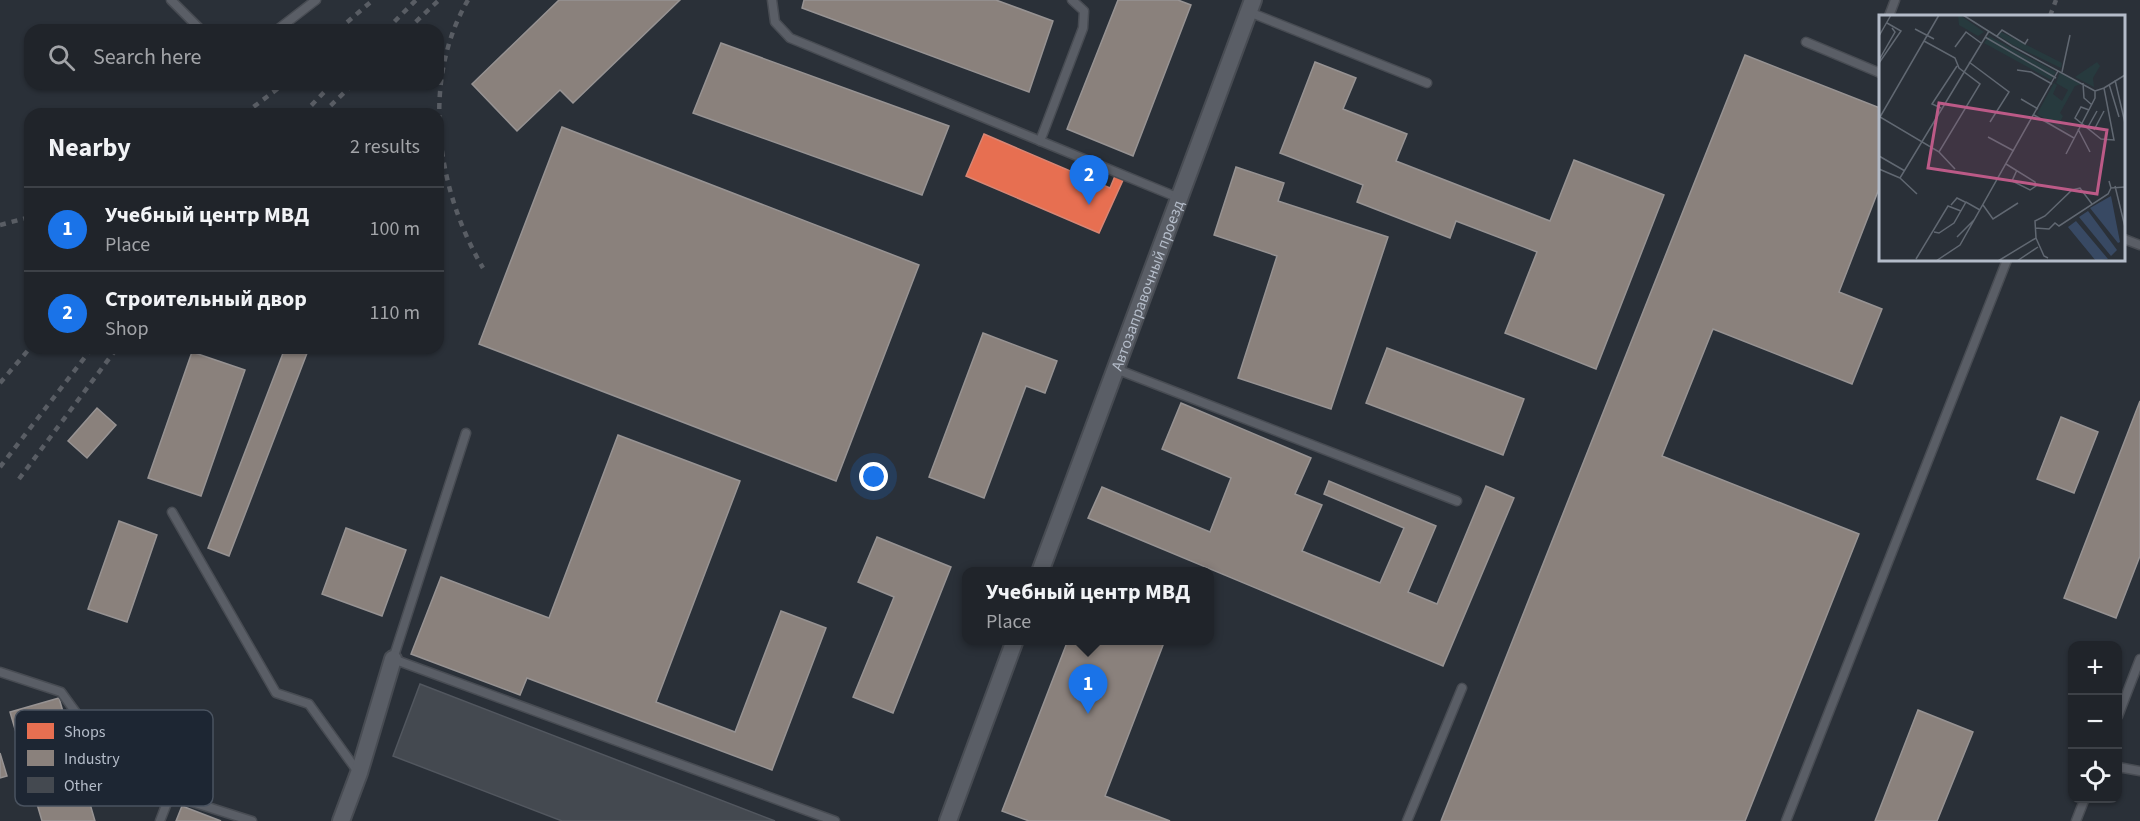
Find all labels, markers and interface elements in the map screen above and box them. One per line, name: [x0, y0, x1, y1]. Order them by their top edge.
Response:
inset map: [1879, 15, 2125, 261]
search box: [24, 24, 444, 90]
icon: search: [45, 41, 78, 74]
text: Search here: [93, 41, 201, 73]
text: Nearby: [48, 129, 131, 166]
text: 2 results: [350, 133, 420, 161]
pin: 2: [1070, 156, 1108, 205]
street label: Автозаправочный проезд: [1106, 197, 1190, 374]
text: Учебный центр МВД: [105, 199, 309, 231]
text: 1: [62, 215, 73, 243]
text: 100 m: [370, 215, 420, 243]
text: Place: [105, 231, 150, 259]
text: Строительный двор: [105, 283, 307, 315]
text: 2: [62, 299, 73, 327]
text: 110 m: [370, 299, 420, 327]
text: Shop: [105, 315, 149, 343]
your location: [859, 462, 888, 491]
popup: [962, 567, 1214, 645]
text: Учебный центр МВД: [986, 576, 1190, 608]
text: Place: [986, 608, 1031, 636]
map controls: [2068, 641, 2122, 803]
button: +: [2068, 641, 2122, 695]
pin: 1: [1068, 664, 1108, 714]
button: −: [2068, 695, 2122, 749]
legend: [15, 710, 213, 806]
text: Shops: [64, 721, 106, 743]
text: Industry: [64, 748, 120, 770]
button: locate: [2068, 749, 2122, 803]
text: Other: [64, 775, 103, 797]

